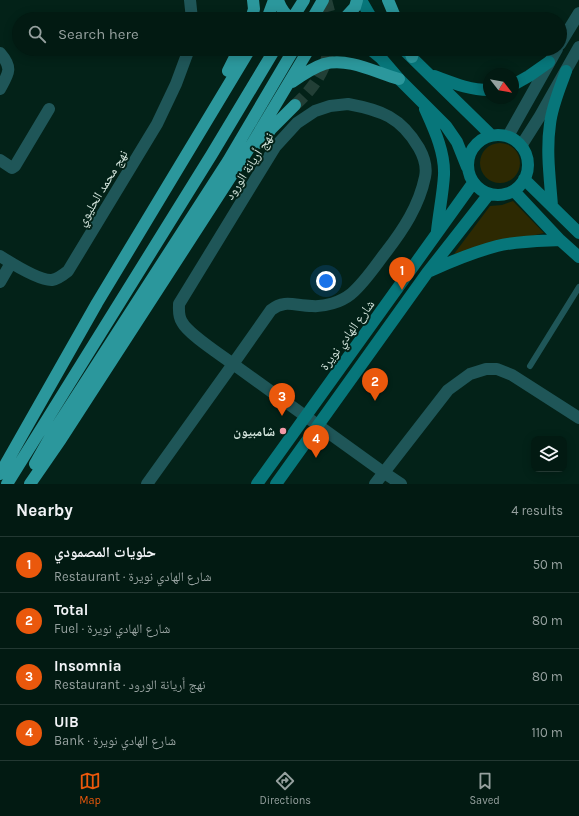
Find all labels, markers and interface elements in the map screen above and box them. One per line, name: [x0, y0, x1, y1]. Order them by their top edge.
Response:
search box: [12, 12, 567, 56]
icon: search: [26, 23, 48, 45]
text: Search here: [58, 25, 139, 43]
north arrow: [483, 68, 519, 104]
street label: نهج أريانة الورود: [222, 130, 278, 204]
street label: نهج محمد الحليوي: [73, 147, 133, 230]
pin: 1: [389, 257, 415, 290]
your location: [316, 271, 336, 291]
street label: شارع الهادي نويرة: [317, 297, 380, 375]
pin: 2: [362, 368, 388, 401]
pin: 3: [269, 383, 295, 416]
place label: شامبيون: [233, 424, 275, 439]
pin: 4: [303, 425, 329, 458]
marker: شامبيون: [278, 426, 288, 436]
map controls: [531, 436, 567, 472]
button: layers: [531, 436, 567, 472]
text: Nearby: [16, 500, 73, 520]
text: 4 results: [511, 503, 563, 518]
text: حلويات المصمودي: [54, 543, 156, 561]
text: 1: [27, 557, 31, 572]
text: 50 m: [533, 557, 563, 572]
text: Restaurant · شارع الهادي نويرة: [54, 569, 212, 584]
text: Total: [54, 601, 88, 619]
text: 2: [25, 613, 33, 628]
text: 80 m: [532, 613, 563, 628]
text: Fuel · شارع الهادي نويرة: [54, 621, 170, 636]
text: Insomnia: [54, 657, 122, 675]
text: 3: [25, 669, 33, 684]
text: 80 m: [532, 669, 563, 684]
text: Restaurant · نهج أريانة الورود: [54, 677, 206, 692]
text: UIB: [54, 713, 79, 731]
text: 4: [25, 725, 33, 740]
text: 110 m: [531, 725, 563, 740]
text: Bank · شارع الهادي نويرة: [54, 733, 176, 748]
tab: Map: [79, 770, 101, 807]
tab: Directions: [259, 770, 311, 807]
tab: Saved: [469, 770, 500, 807]

